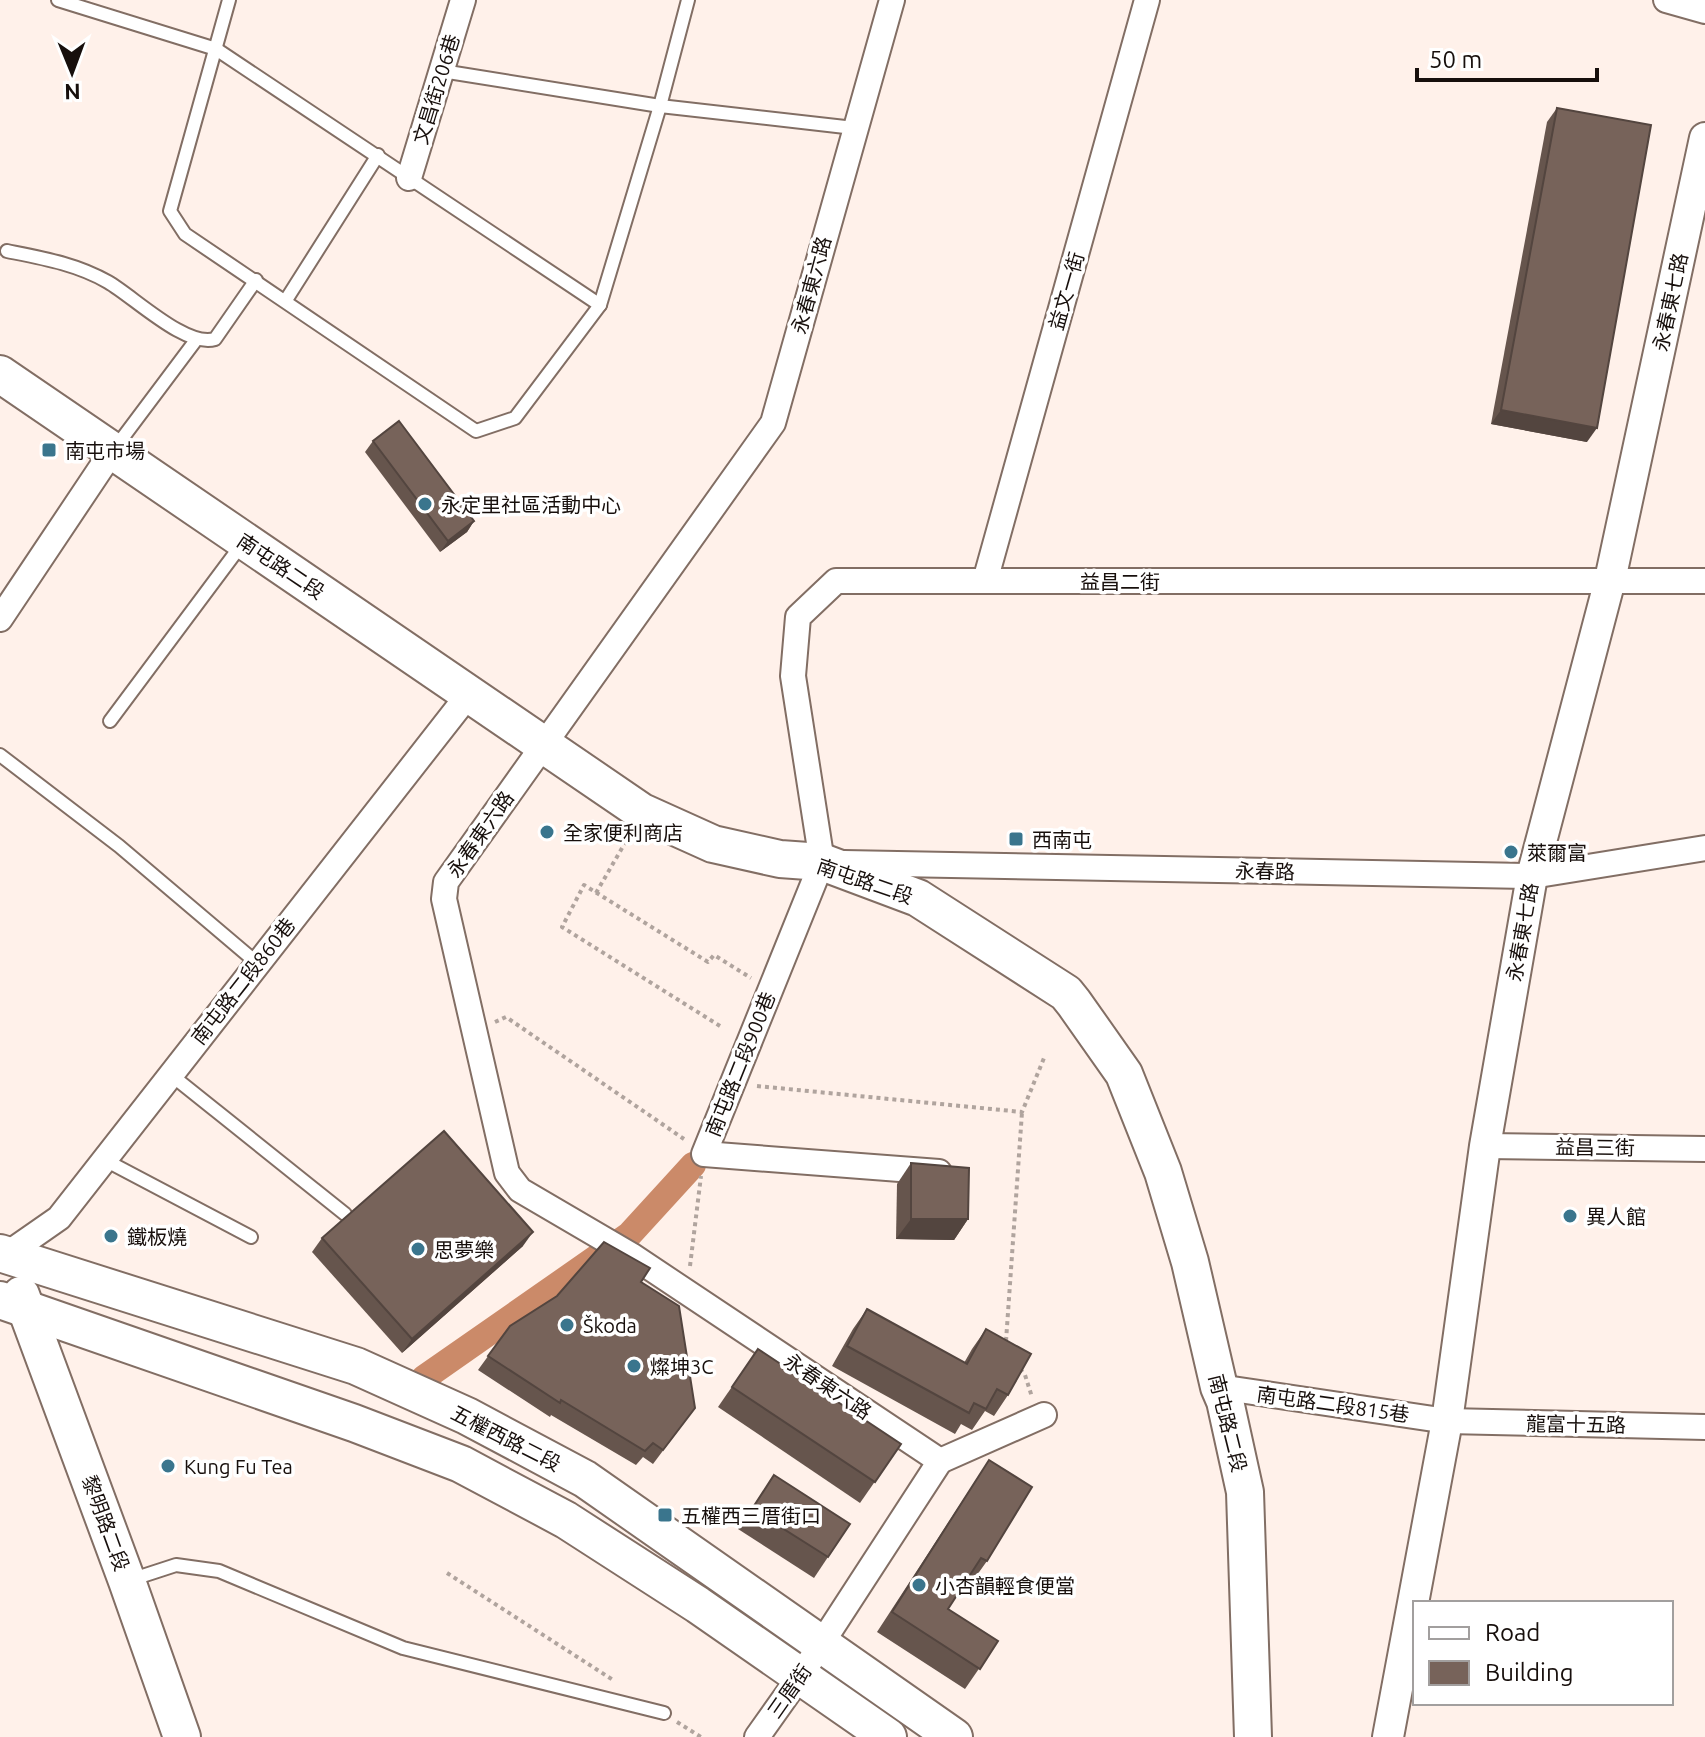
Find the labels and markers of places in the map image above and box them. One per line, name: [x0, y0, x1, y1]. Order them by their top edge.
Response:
place label: 南屯市場: [65, 439, 145, 462]
marker: 南屯市場: [40, 441, 58, 459]
place label: 永定里社區活動中心: [441, 493, 621, 516]
marker: 永定里社區活動中心: [416, 495, 434, 513]
place label: 全家便利商店: [563, 821, 683, 844]
marker: 全家便利商店: [538, 823, 556, 841]
place label: 西南屯: [1032, 828, 1092, 851]
marker: 西南屯: [1007, 830, 1025, 848]
place label: 萊爾富: [1527, 841, 1587, 864]
marker: 萊爾富: [1502, 843, 1520, 861]
place label: 異人館: [1586, 1205, 1646, 1228]
marker: 異人館: [1561, 1207, 1579, 1225]
place label: 鐵板燒: [127, 1225, 187, 1248]
marker: 鐵板燒: [102, 1227, 120, 1245]
place label: 思夢樂: [434, 1238, 494, 1261]
marker: 思夢樂: [409, 1240, 427, 1258]
place label: Škoda: [583, 1314, 637, 1337]
marker: Škoda: [558, 1316, 576, 1334]
place label: 燦坤3C: [650, 1355, 714, 1378]
marker: 燦坤3C: [625, 1357, 643, 1375]
place label: Kung Fu Tea: [184, 1455, 293, 1478]
marker: Kung Fu Tea: [159, 1457, 177, 1475]
place label: 五權西三厝街口: [681, 1504, 821, 1527]
marker: 五權西三厝街口: [656, 1506, 674, 1524]
place label: 小杏韻輕食便當: [935, 1574, 1075, 1597]
marker: 小杏韻輕食便當: [910, 1576, 928, 1594]

